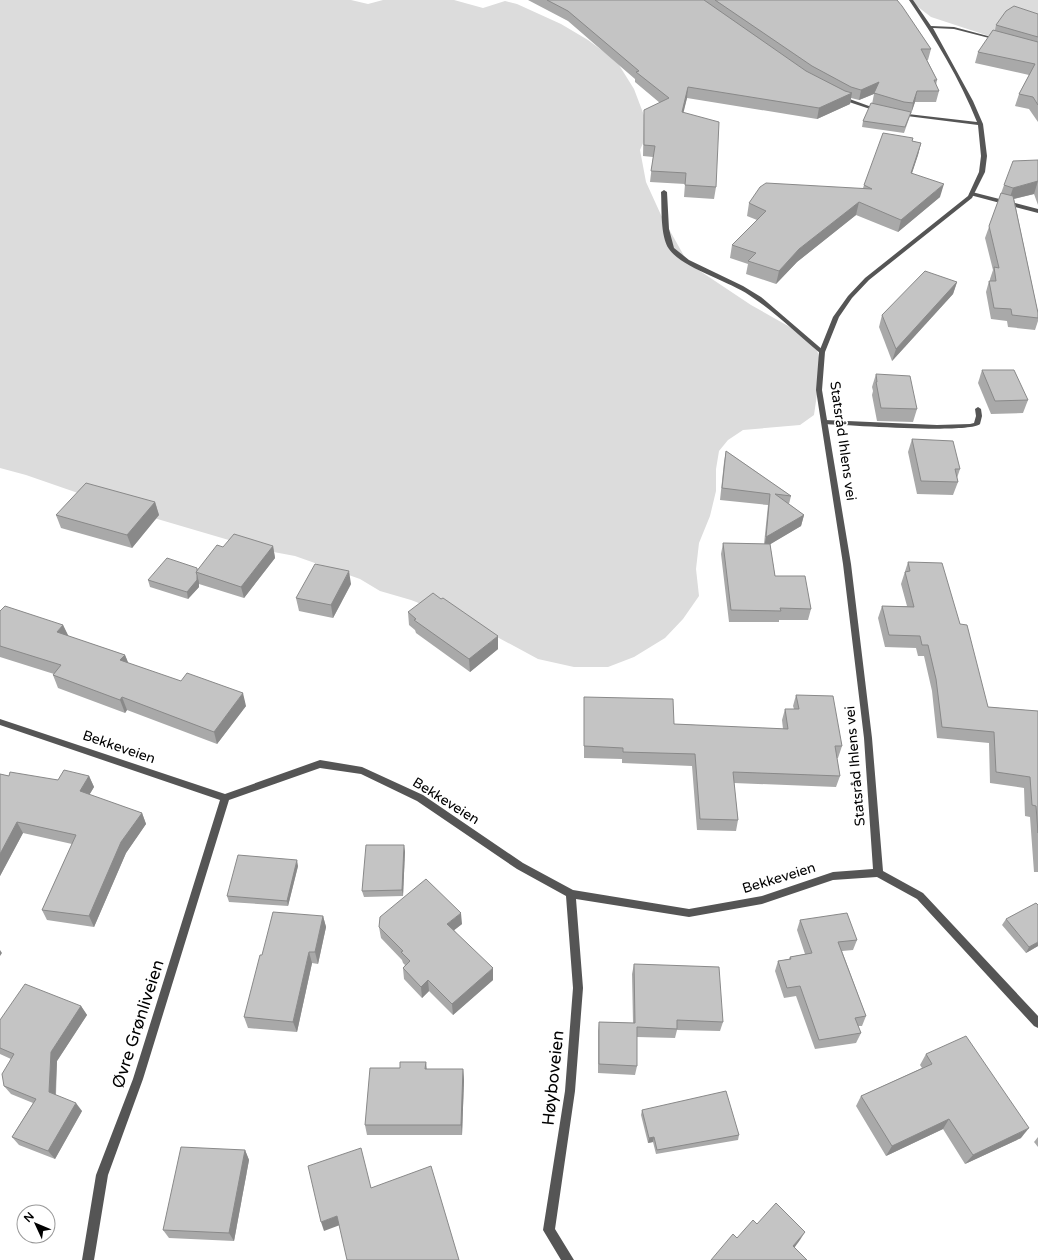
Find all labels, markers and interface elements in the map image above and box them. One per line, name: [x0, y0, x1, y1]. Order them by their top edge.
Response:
street label: Statsråd Ihlens vei: [826, 380, 860, 502]
street label: Statsråd Ihlens vei: [841, 705, 869, 827]
street label: Bekkeveien: [80, 727, 158, 767]
street label: Bekkeveien: [409, 774, 483, 828]
street label: Bekkeveien: [740, 859, 818, 897]
street label: Øvre Grønliveien: [107, 957, 169, 1091]
street label: Høyboveien: [538, 1029, 568, 1127]
north arrow: [16, 1204, 56, 1244]
text: N: [21, 1210, 37, 1225]

